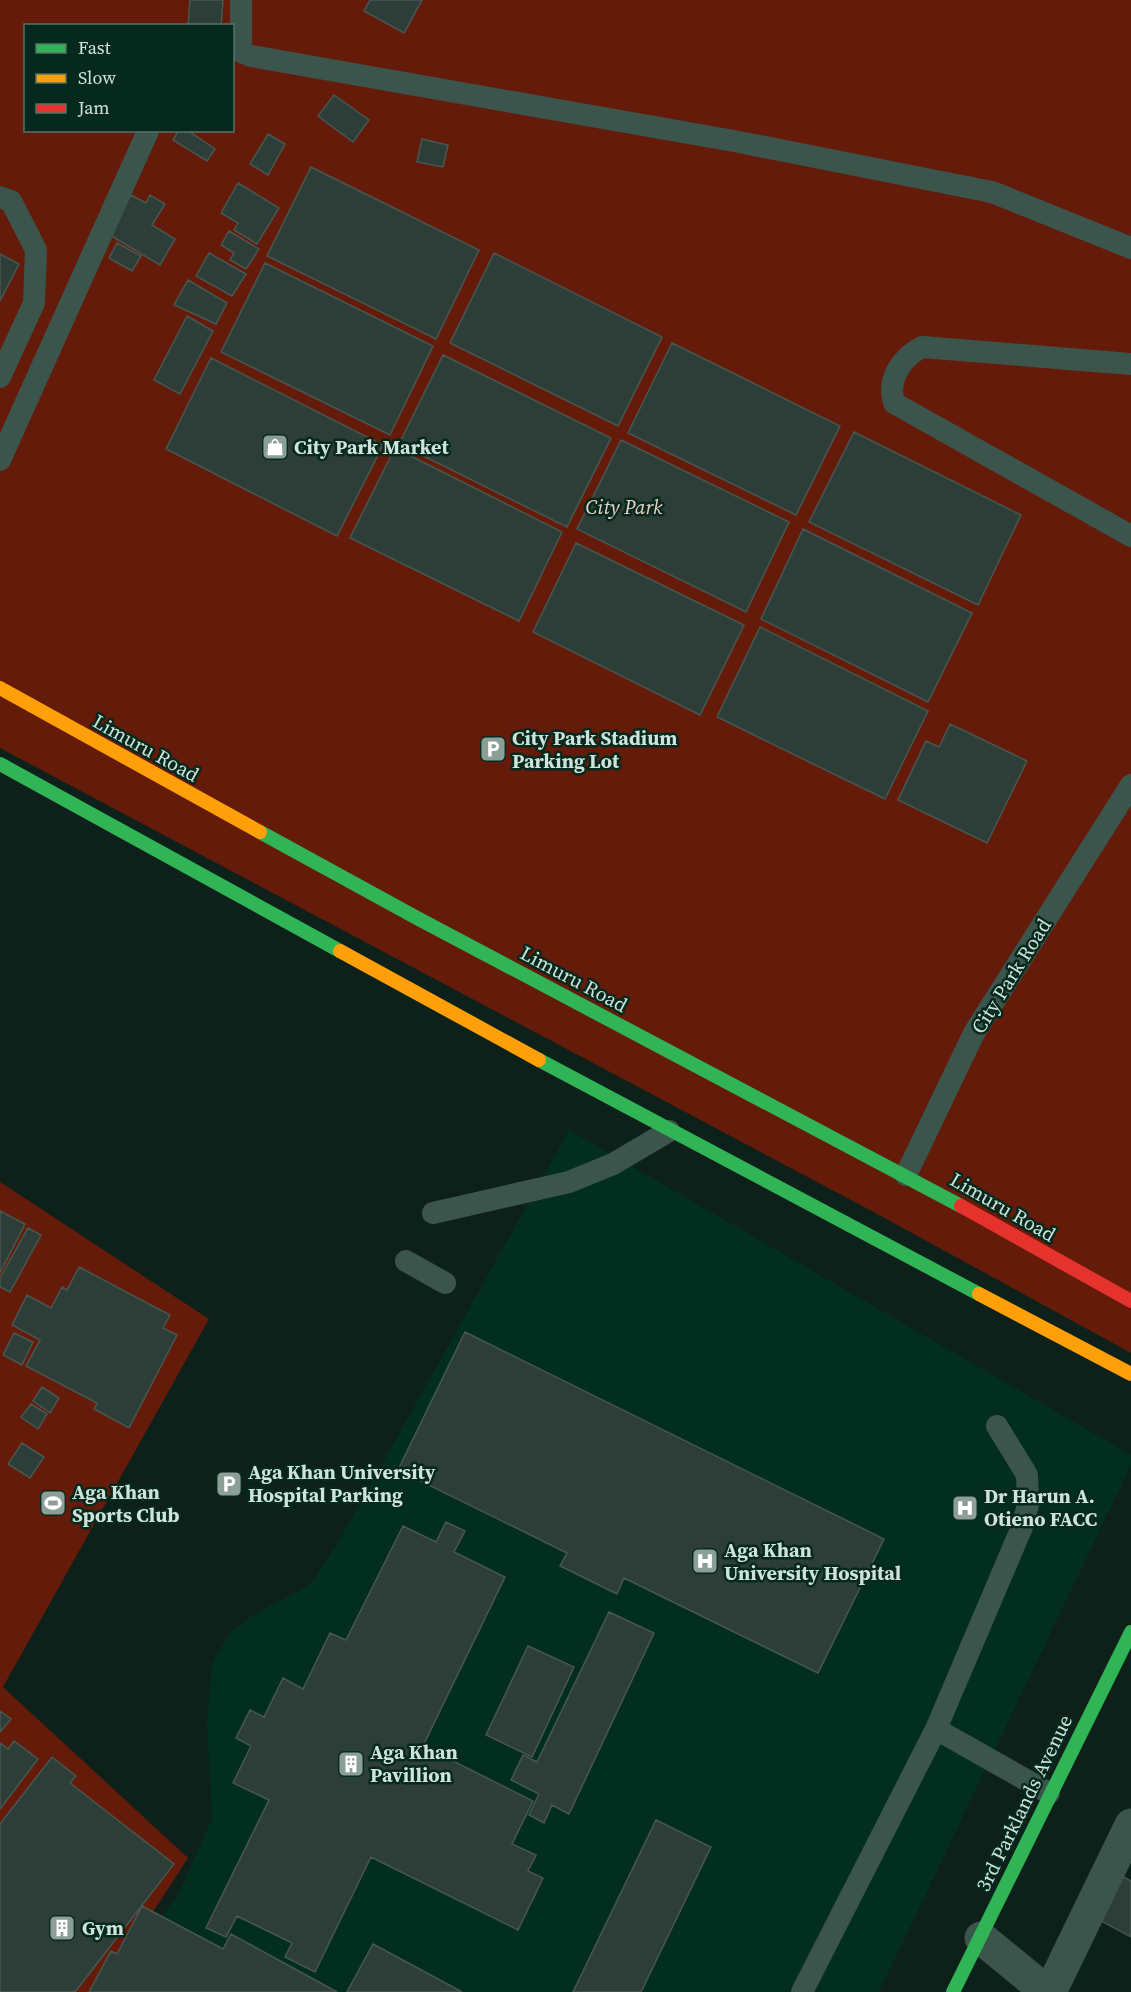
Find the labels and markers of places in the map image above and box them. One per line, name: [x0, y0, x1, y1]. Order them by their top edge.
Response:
shop icon: City Park Market: [260, 432, 290, 462]
place label: City Park Market: [294, 433, 449, 461]
place label: City Park Stadium Parking Lot: [512, 724, 677, 775]
parking icon: City Park Stadium Parking Lot: [478, 734, 508, 764]
place label: Aga Khan University Hospital Parking: [248, 1458, 436, 1509]
parking icon: Aga Khan University Hospital Parking: [214, 1469, 244, 1499]
place label: Aga Khan Sports Club: [72, 1478, 180, 1529]
place label: Dr Harun A. Otieno FACC: [984, 1482, 1097, 1533]
sports icon: Aga Khan Sports Club: [38, 1488, 68, 1518]
hospital icon: Dr Harun A. Otieno FACC: [950, 1493, 980, 1523]
place label: Aga Khan University Hospital: [724, 1536, 901, 1587]
hospital icon: Aga Khan University Hospital: [690, 1546, 720, 1576]
place label: Aga Khan Pavillion: [370, 1738, 458, 1789]
building icon: Aga Khan Pavillion: [336, 1749, 366, 1779]
building icon: Gym: [47, 1913, 77, 1943]
place label: Gym: [82, 1914, 124, 1942]

